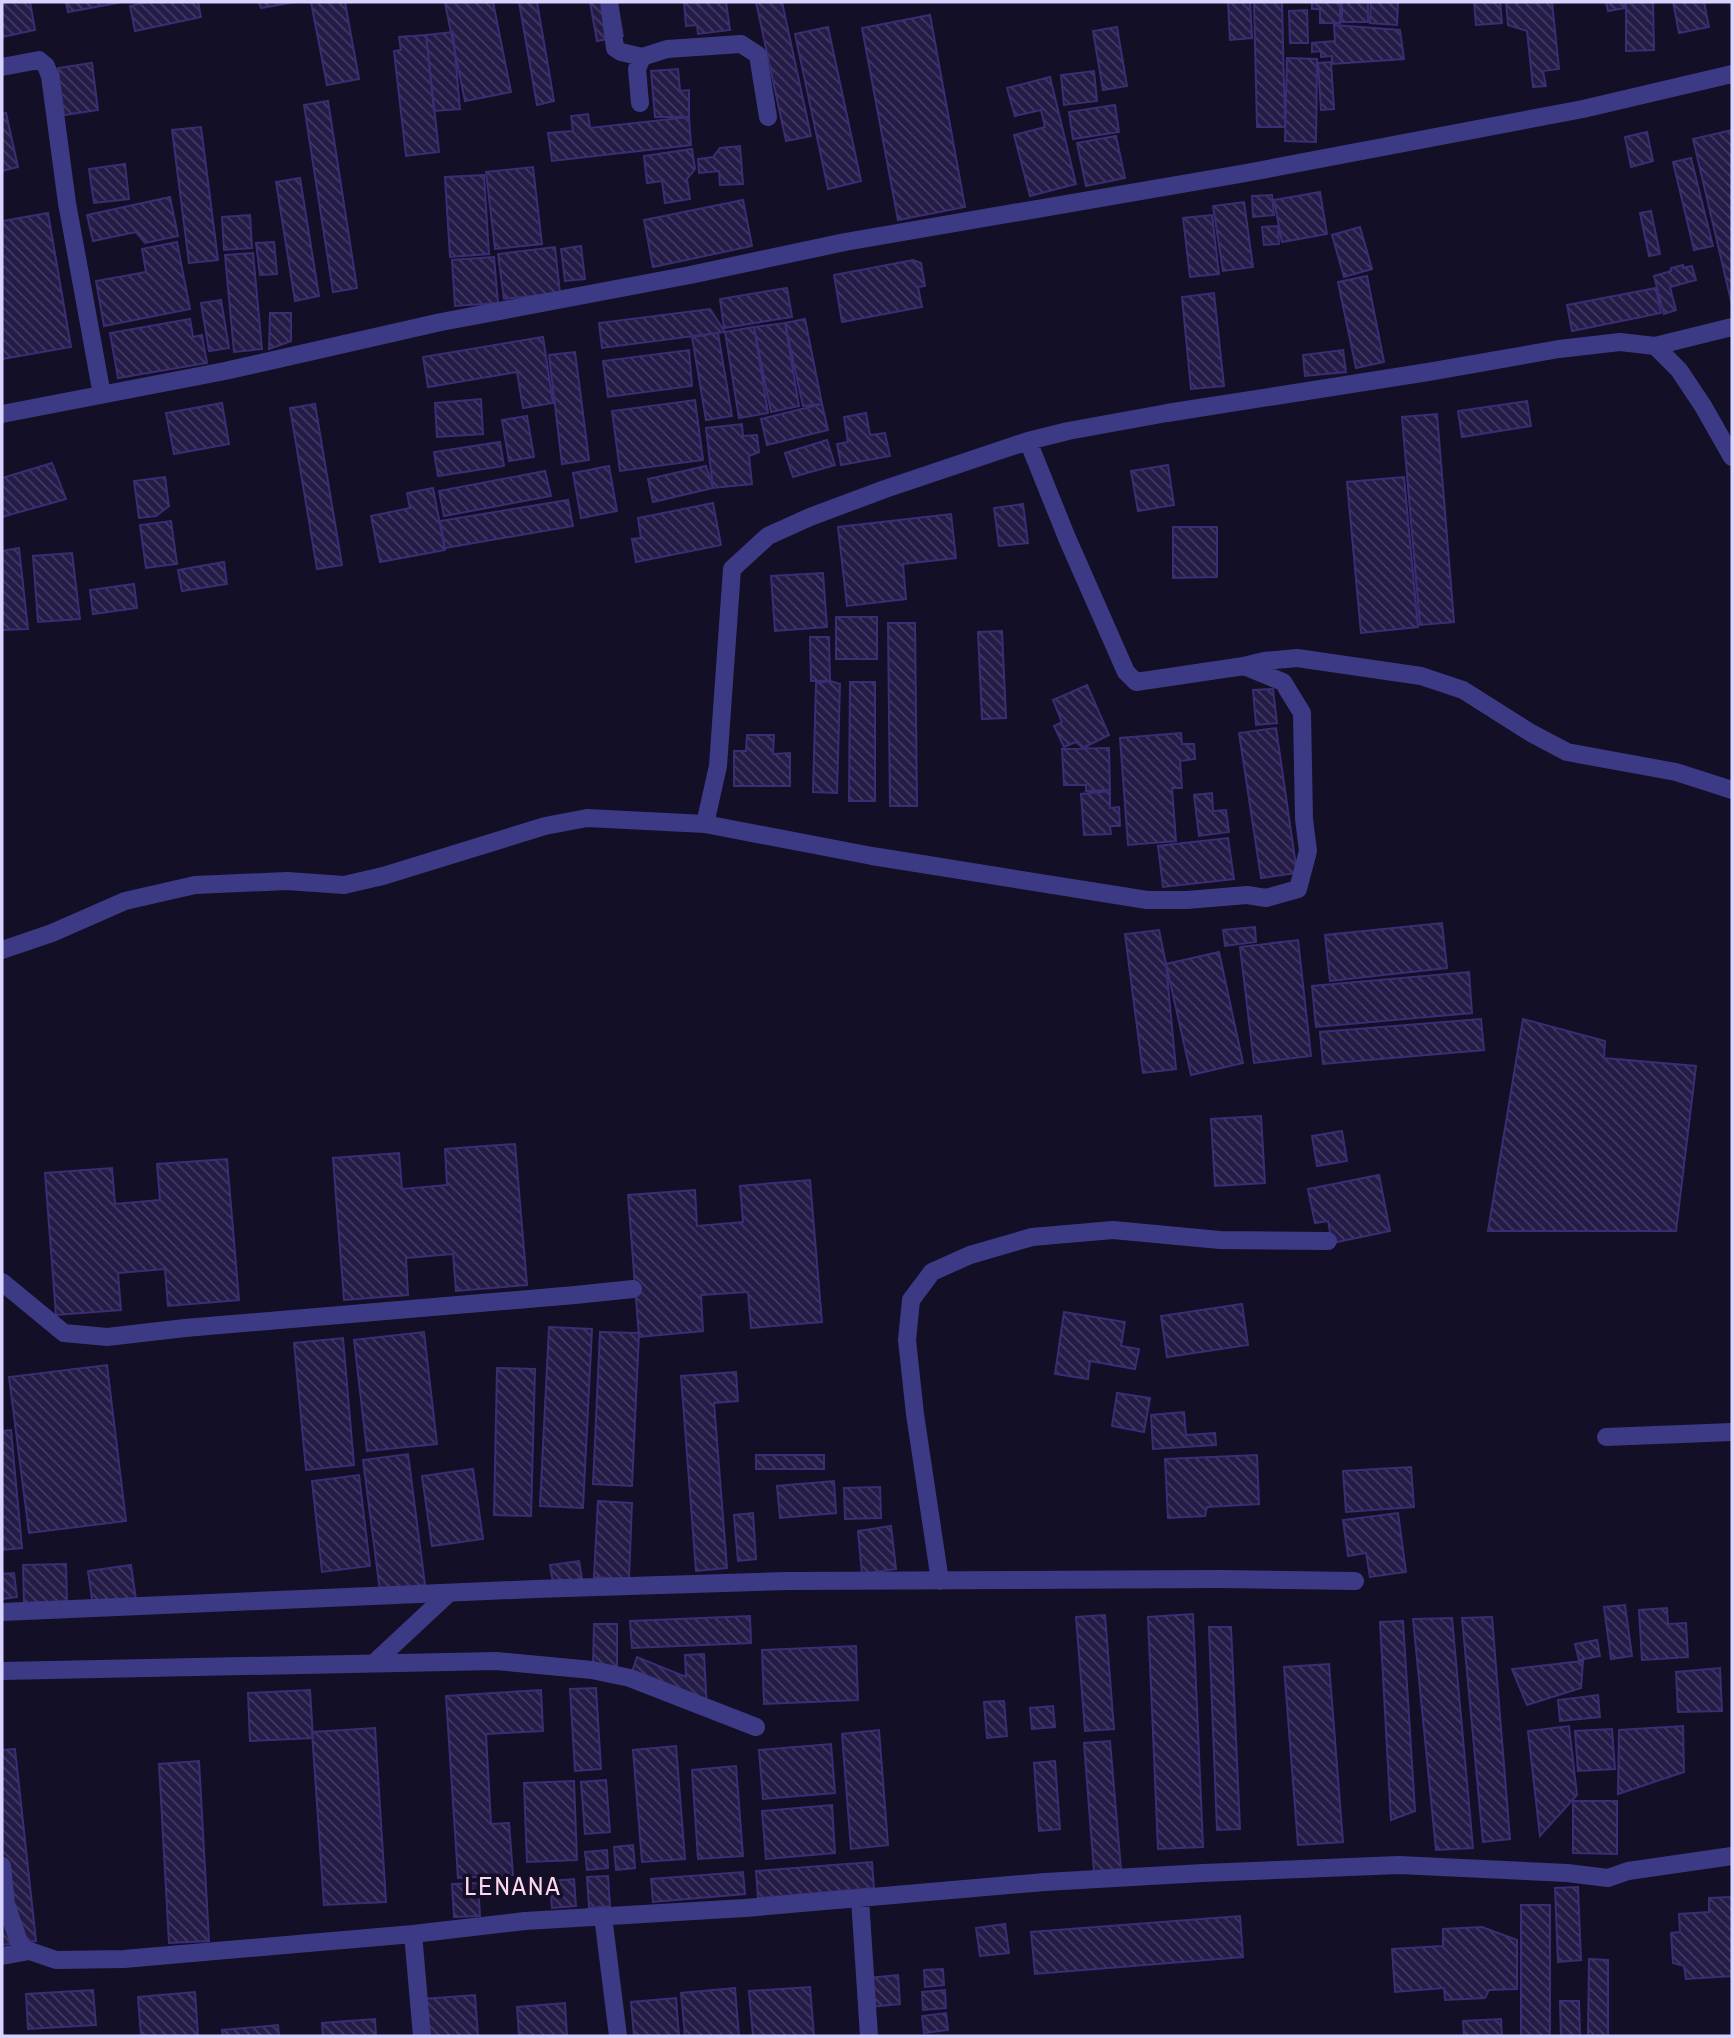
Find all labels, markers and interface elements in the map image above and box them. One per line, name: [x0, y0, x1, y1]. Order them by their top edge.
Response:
district label: LENANA: [464, 1868, 562, 1903]

